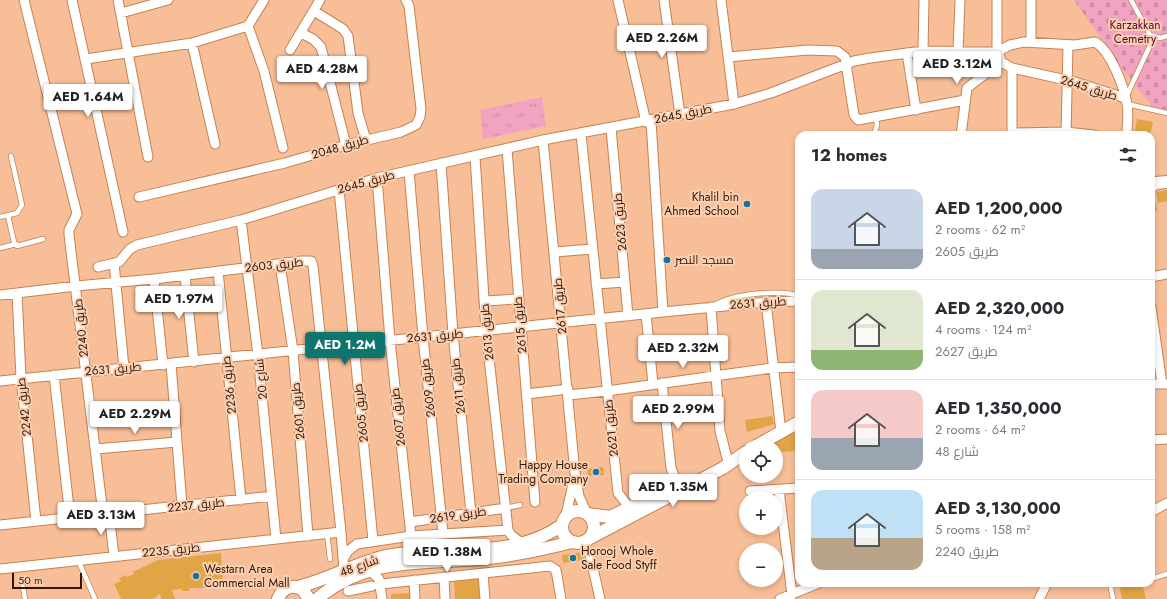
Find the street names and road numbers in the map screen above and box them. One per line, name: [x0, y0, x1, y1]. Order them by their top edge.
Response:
street label: طريق 2645: [1058, 71, 1120, 105]
street label: طريق 2645: [653, 100, 714, 128]
street label: طريق 2048: [309, 130, 371, 164]
street label: طريق 2645: [335, 166, 397, 198]
street label: طريق 2623: [608, 192, 632, 252]
street label: طريق 2603: [244, 253, 304, 277]
street label: طريق 2617: [549, 277, 571, 335]
street label: طريق 2631: [729, 292, 787, 314]
street label: طريق 2615: [509, 296, 531, 354]
street label: طريق 2240: [69, 298, 93, 358]
street label: طريق 2613: [476, 303, 498, 361]
street label: طريق 2631: [406, 325, 464, 347]
street label: طريق 2236: [217, 355, 241, 415]
street label: طريق 2611: [446, 357, 470, 415]
street label: طريق 2631: [84, 358, 142, 380]
street label: شارع 20: [250, 358, 272, 400]
street label: طريق 2609: [416, 358, 440, 418]
street label: طريق 2242: [12, 377, 36, 437]
street label: طريق 2601: [287, 382, 309, 440]
street label: طريق 2605: [349, 383, 373, 443]
street label: طريق 2607: [386, 387, 410, 447]
street label: طريق 2621: [599, 399, 623, 457]
street label: طريق 2237: [167, 493, 226, 517]
street label: طريق 2619: [428, 502, 488, 528]
street label: طريق 2235: [141, 538, 201, 562]
street label: شارع 48: [337, 551, 381, 581]

